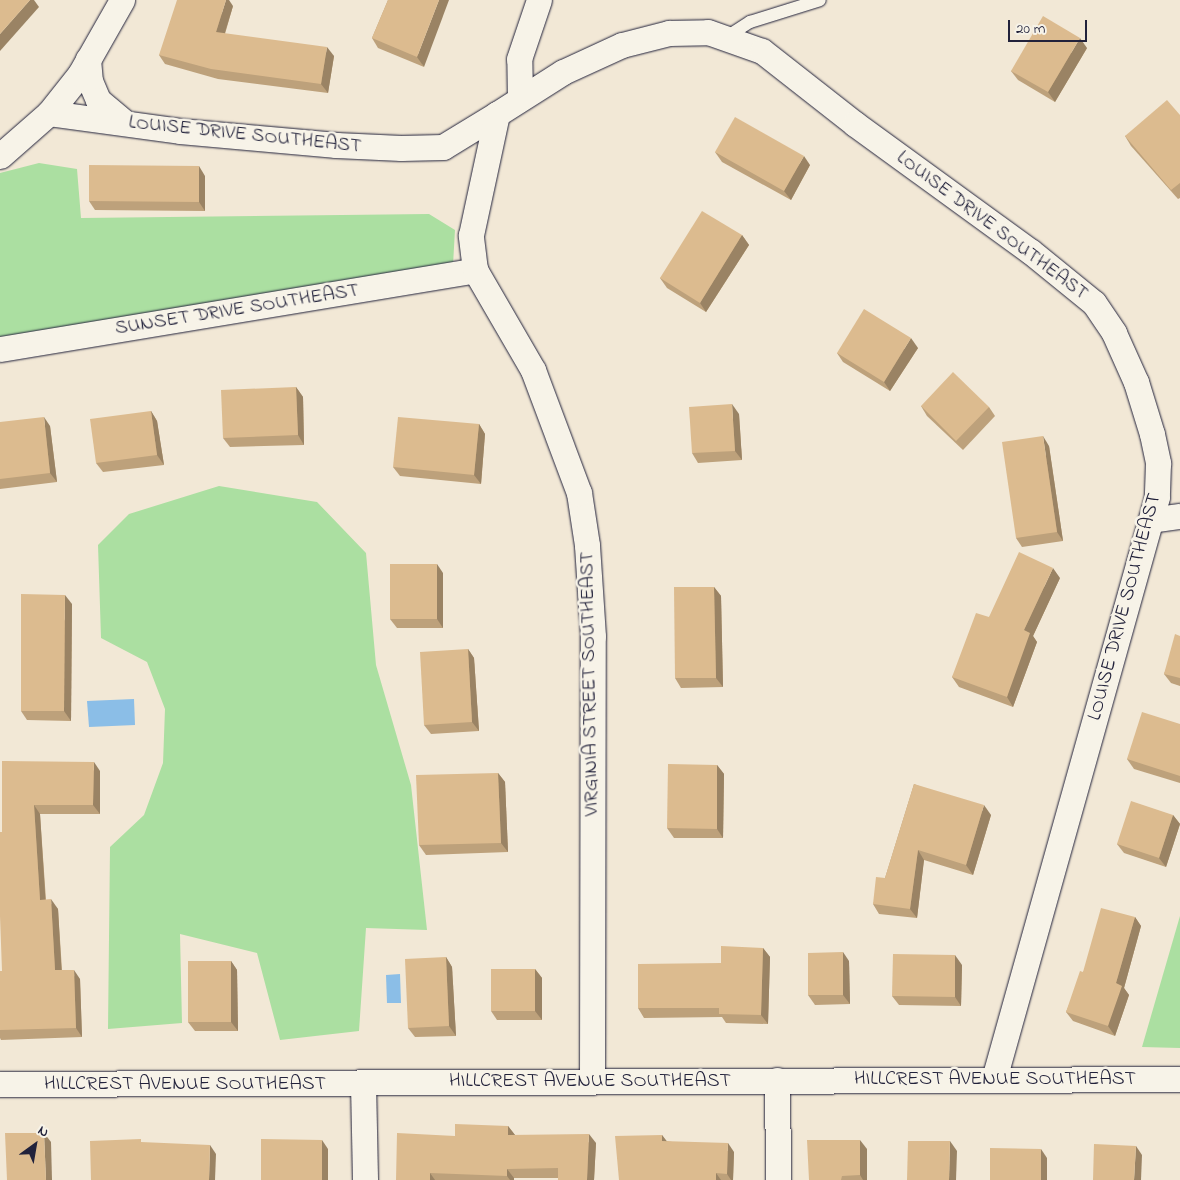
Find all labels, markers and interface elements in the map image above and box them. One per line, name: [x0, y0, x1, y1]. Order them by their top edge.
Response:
scale bar: [1010, 10, 1089, 42]
text: 20 m: [1016, 18, 1045, 40]
street label: LOUISE DRIVE SOUTHEAST: [127, 111, 363, 159]
street label: LOUISE DRIVE SOUTHEAST: [891, 146, 1093, 306]
street label: SUNSET DRIVE SOUTHEAST: [113, 279, 361, 341]
street label: LOUISE DRIVE SOUTHEAST: [1083, 491, 1167, 723]
street label: VIRGINIA STREET SOUTHEAST: [576, 552, 604, 816]
street label: HILLCREST AVENUE SOUTHEAST: [854, 1067, 1136, 1091]
street label: HILLCREST AVENUE SOUTHEAST: [449, 1069, 731, 1093]
street label: HILLCREST AVENUE SOUTHEAST: [44, 1072, 326, 1096]
north arrow: [10, 1120, 60, 1170]
text: N: [34, 1120, 53, 1143]

